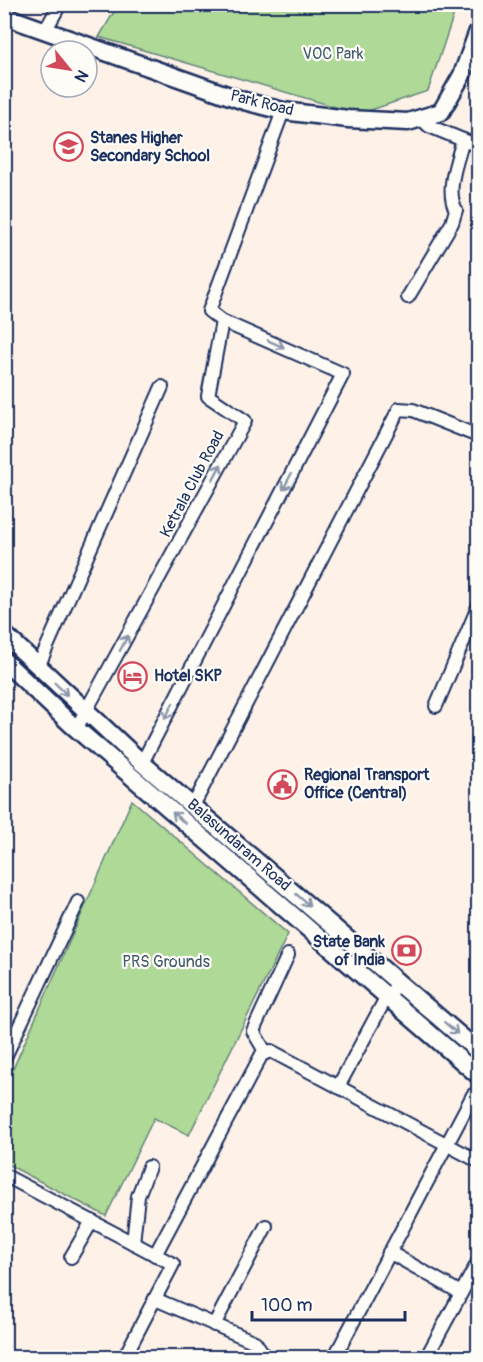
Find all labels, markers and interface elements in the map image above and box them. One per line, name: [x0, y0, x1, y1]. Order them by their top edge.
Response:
north arrow: [39, 39, 99, 99]
park label: VOC Park: [302, 44, 364, 64]
text: N: [70, 66, 92, 86]
street label: Park Road: [228, 85, 296, 121]
place label: Stanes Higher Secondary School: [90, 128, 210, 166]
school or university icon: Stanes Higher Secondary School: [53, 131, 85, 163]
one-way arrow: [266, 339, 284, 350]
street label: Ketrala Club Road: [155, 427, 229, 541]
one-way arrow: [211, 464, 223, 481]
one-way arrow: [281, 473, 293, 490]
one-way arrow: [119, 635, 130, 653]
hotel icon: Hotel SKP: [117, 660, 149, 692]
place label: Hotel SKP: [154, 666, 222, 686]
one-way arrow: [54, 682, 69, 697]
one-way arrow: [163, 702, 174, 720]
place label: Regional Transport Office (Central): [304, 765, 430, 803]
public building icon: Regional Transport Office (Central): [267, 768, 299, 800]
street label: Balasundaram Road: [183, 795, 295, 895]
one-way arrow: [172, 811, 187, 825]
one-way arrow: [295, 893, 310, 907]
place label: State Bank of India: [313, 932, 386, 970]
bank icon: State Bank of India: [390, 935, 422, 967]
park label: PRS Grounds: [122, 952, 210, 972]
one-way arrow: [443, 1021, 459, 1034]
scale bar: [252, 1284, 405, 1322]
text: 100 m: [261, 1294, 313, 1317]

